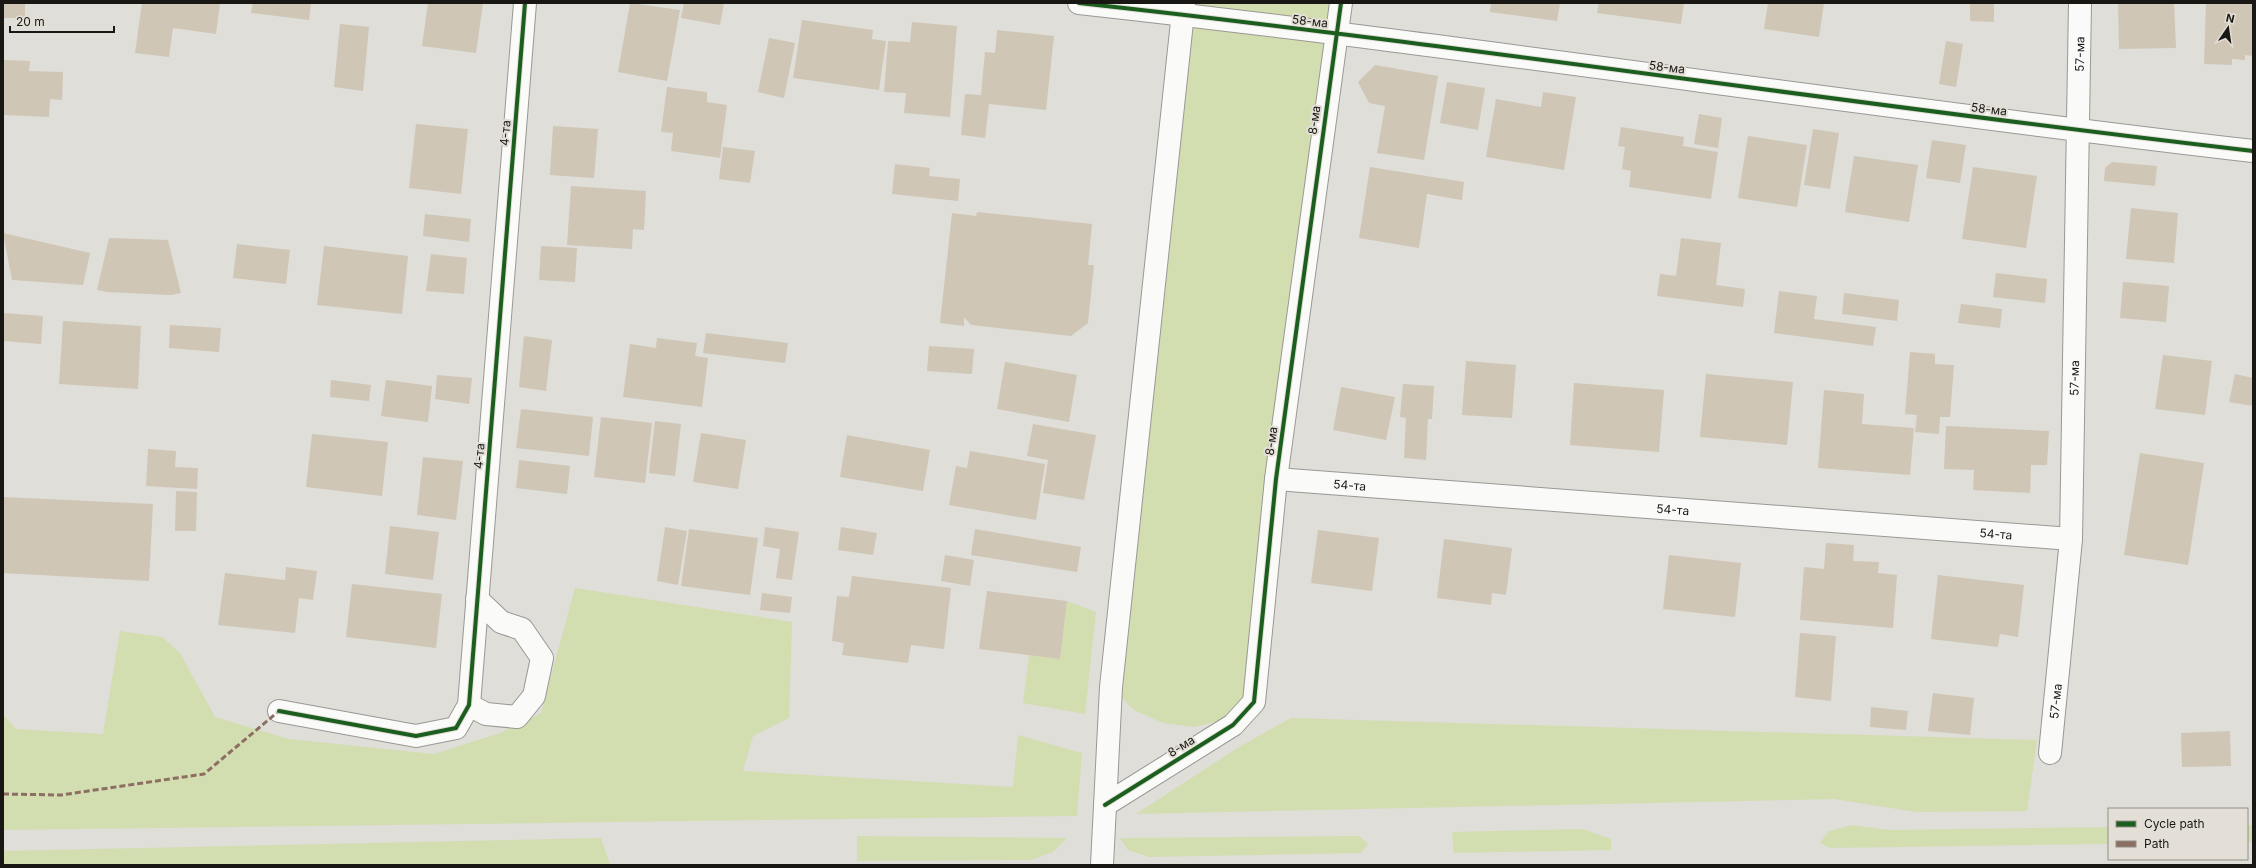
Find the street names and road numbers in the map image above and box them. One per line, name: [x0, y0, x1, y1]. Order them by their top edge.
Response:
street label: 58-ма: [1291, 11, 1329, 31]
street label: 57-ма: [2071, 36, 2087, 72]
street label: 58-ма: [1648, 57, 1686, 77]
street label: 58-ма: [1970, 99, 2008, 119]
street label: 8-ма: [1305, 105, 1323, 135]
street label: 4-та: [496, 120, 514, 146]
street label: 57-ма: [2066, 360, 2082, 396]
street label: 8-ма: [1262, 426, 1280, 456]
street label: 4-та: [470, 443, 488, 469]
street label: 54-та: [1333, 476, 1367, 493]
street label: 54-та: [1656, 500, 1690, 518]
street label: 54-та: [1979, 525, 2013, 542]
street label: 57-ма: [2046, 683, 2064, 720]
street label: 8-ма: [1165, 732, 1197, 760]

